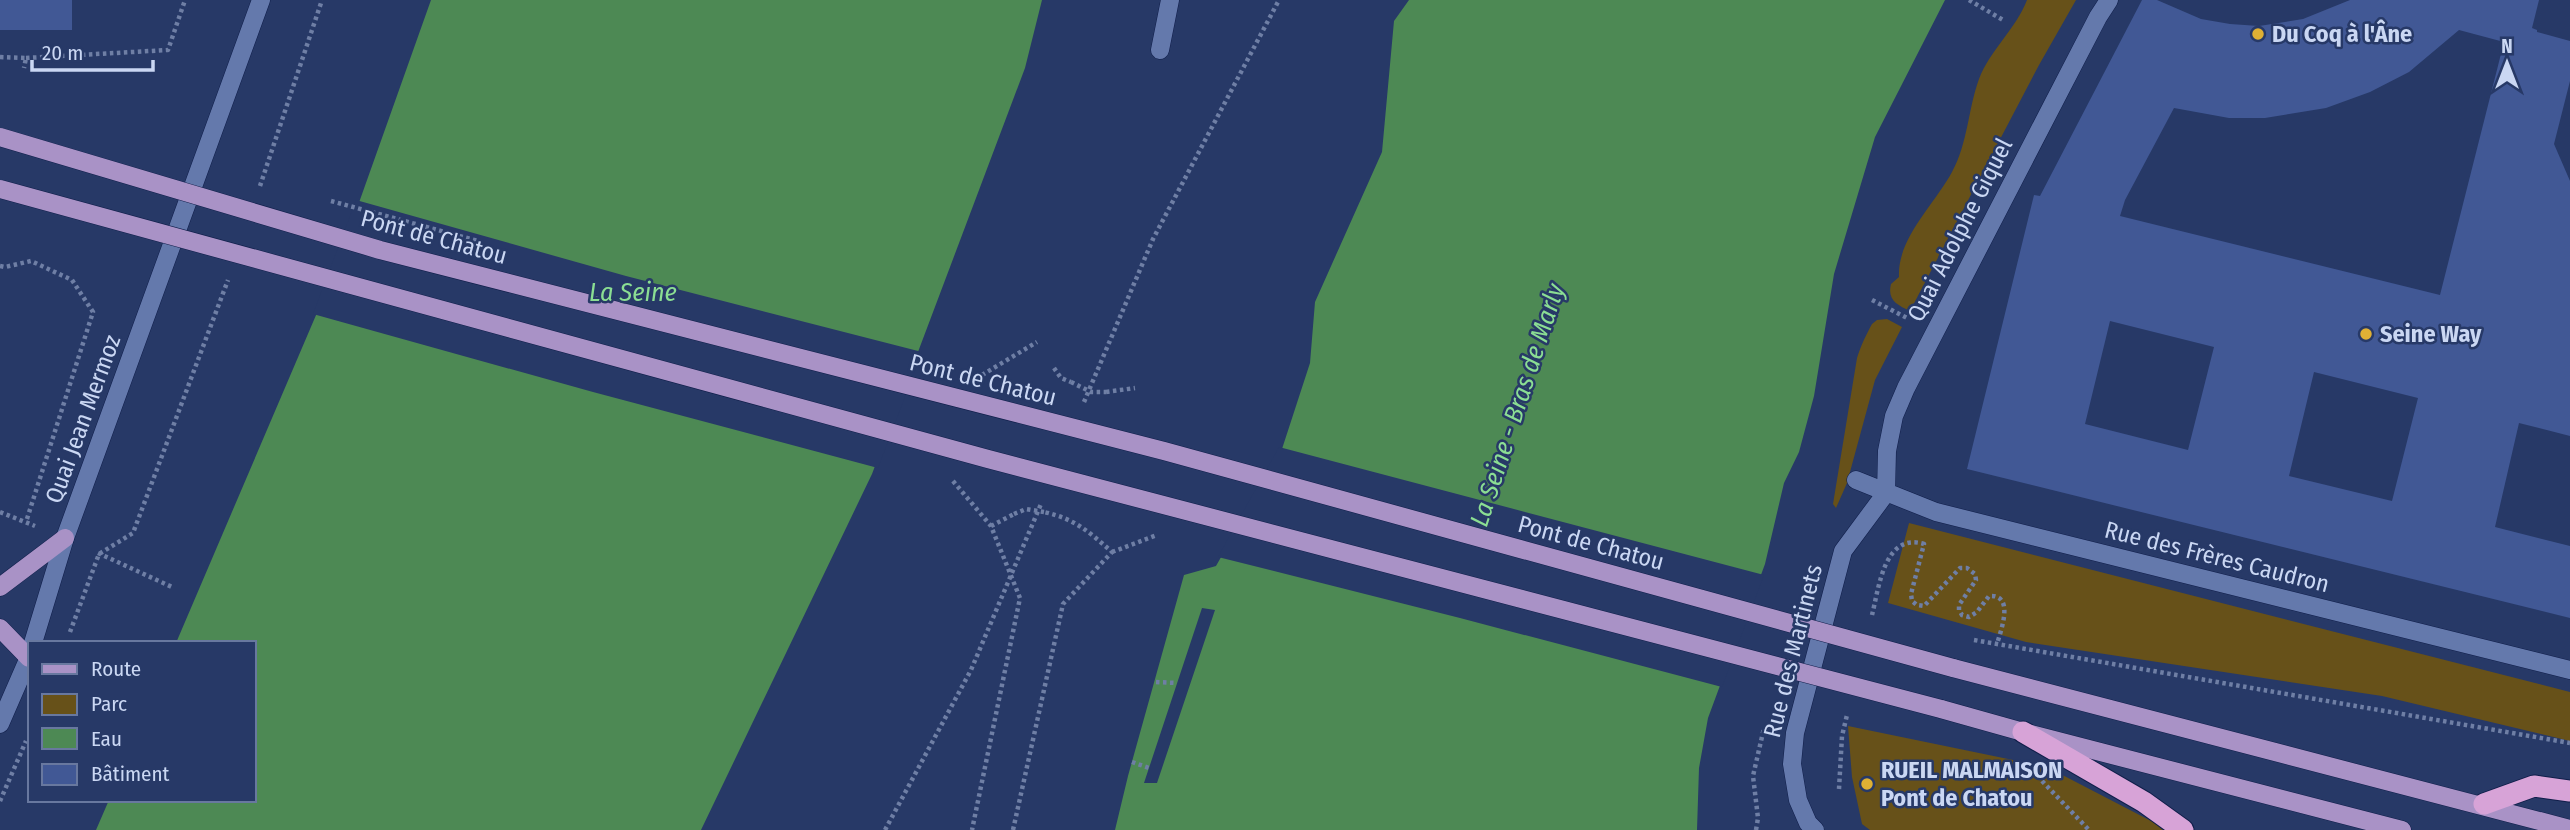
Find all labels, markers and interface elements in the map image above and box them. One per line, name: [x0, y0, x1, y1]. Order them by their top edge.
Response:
place label: Du Coq à l'Âne: [2272, 19, 2412, 48]
marker: Du Coq à l'Âne: [2250, 26, 2266, 42]
scale bar: [32, 28, 152, 72]
north arrow: [2472, 28, 2542, 98]
text: N: [2501, 35, 2513, 58]
text: 20 m: [42, 40, 83, 66]
street label: Quai Adolphe Giquel: [1902, 134, 2018, 326]
street label: Pont de Chatou: [358, 204, 510, 270]
water label: La Seine: [589, 277, 677, 308]
water label: La Seine - Bras de Marly: [1464, 278, 1572, 530]
place label: Seine Way: [2380, 320, 2482, 348]
marker: Seine Way: [2358, 326, 2374, 342]
street label: Quai Jean Mermoz: [40, 331, 126, 507]
street label: Pont de Chatou: [907, 348, 1059, 412]
street label: Pont de Chatou: [1515, 510, 1667, 576]
street label: Rue des Frères Caudron: [2102, 516, 2332, 598]
street label: Rue des Martinets: [1758, 562, 1828, 740]
legend: [28, 641, 256, 802]
text: Route: [91, 656, 141, 682]
text: Parc: [91, 691, 127, 717]
text: Eau: [91, 726, 122, 752]
place label: RUEIL MALMAISON Pont de Chatou: [1881, 756, 2062, 812]
text: Bâtiment: [91, 761, 170, 787]
marker: RUEIL MALMAISON Pont de Chatou: [1859, 776, 1875, 792]

